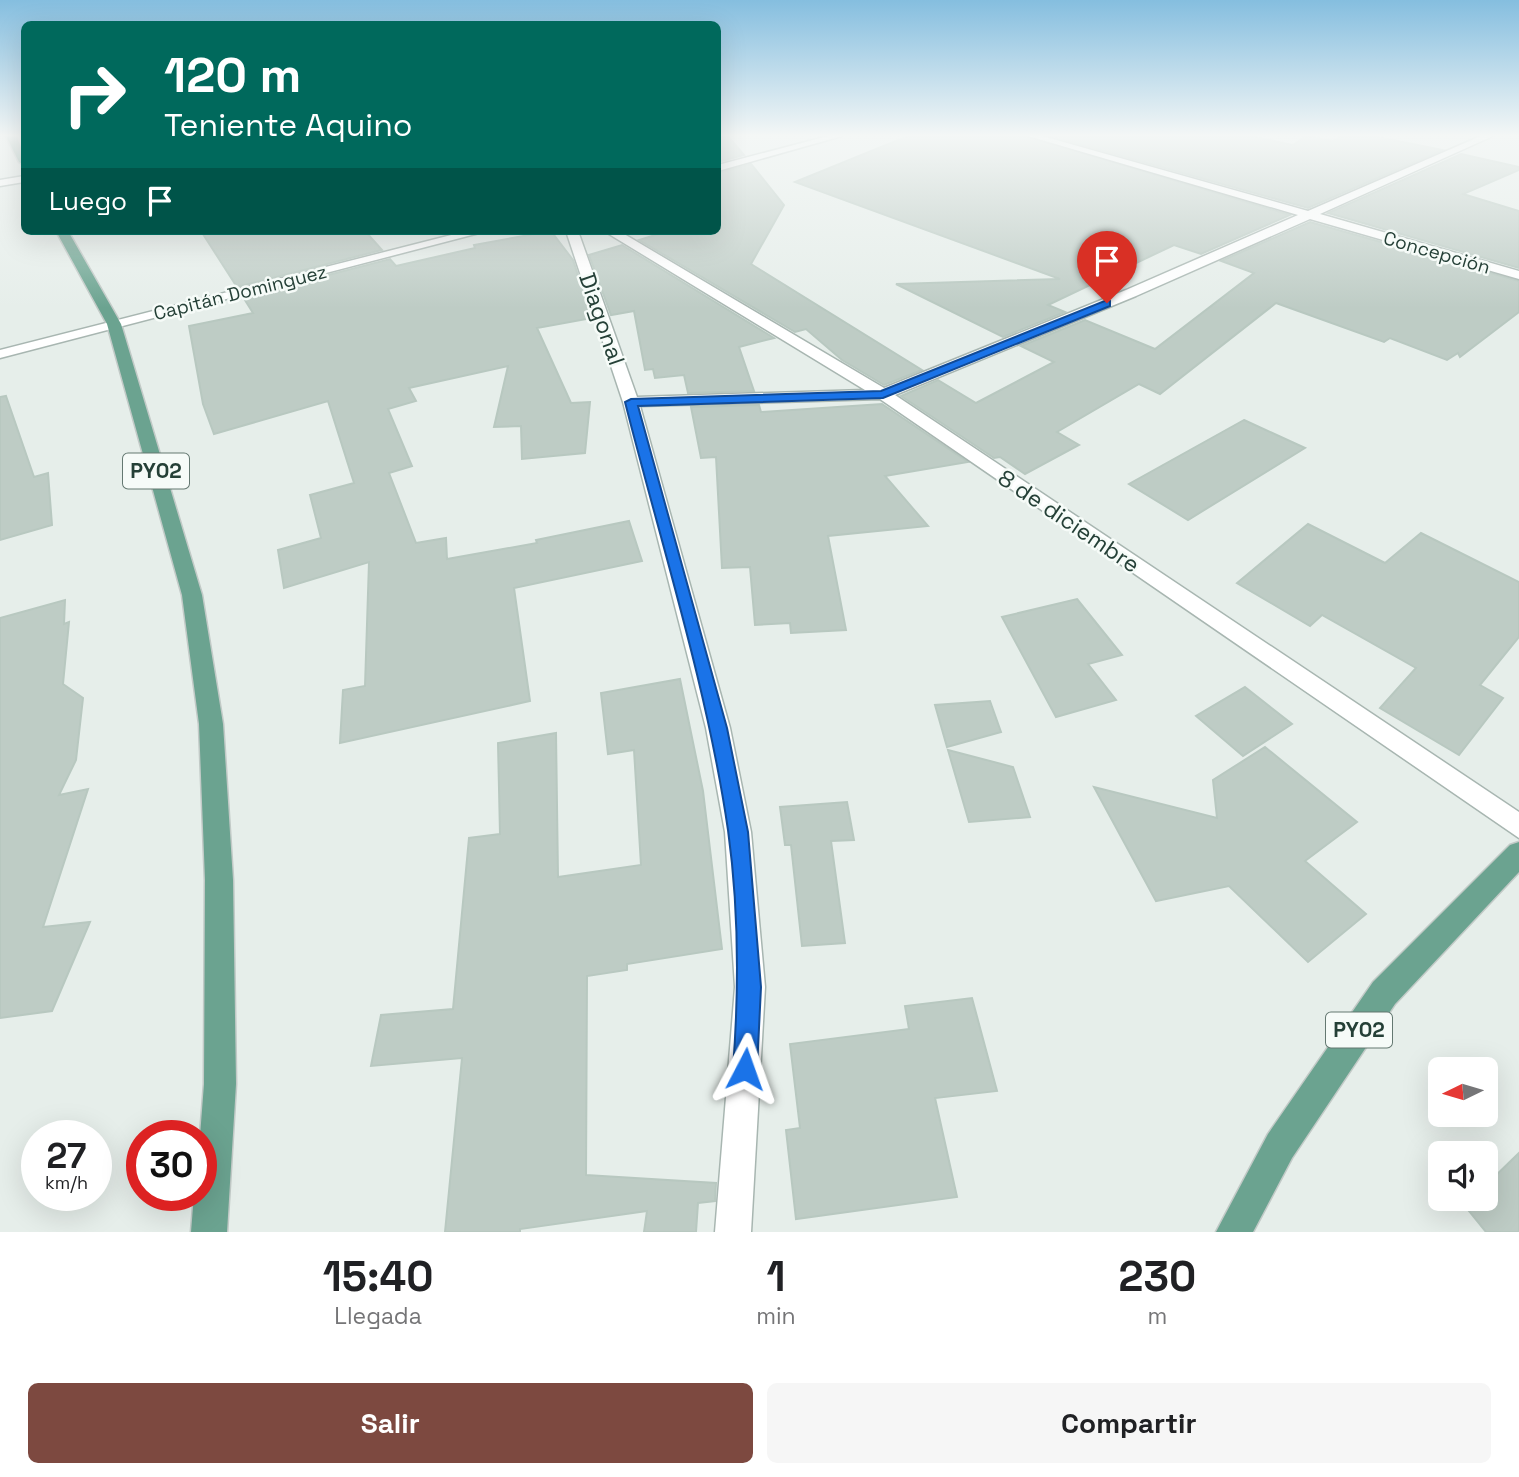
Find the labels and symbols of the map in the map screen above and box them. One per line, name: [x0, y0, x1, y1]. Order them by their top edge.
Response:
street label: Concepción: [1381, 225, 1493, 280]
pin: [1077, 231, 1137, 303]
street label: Capitán Dominguez: [151, 259, 329, 326]
street label: Diagonal: [572, 269, 632, 369]
road number: PY02: [123, 454, 189, 489]
street label: 8 de diciembre: [992, 463, 1146, 579]
road number: PY02: [1326, 1012, 1392, 1048]
position arrow: [708, 1032, 782, 1106]
north arrow: [1428, 1057, 1498, 1127]
speed limit sign: 30: [126, 1120, 217, 1211]

